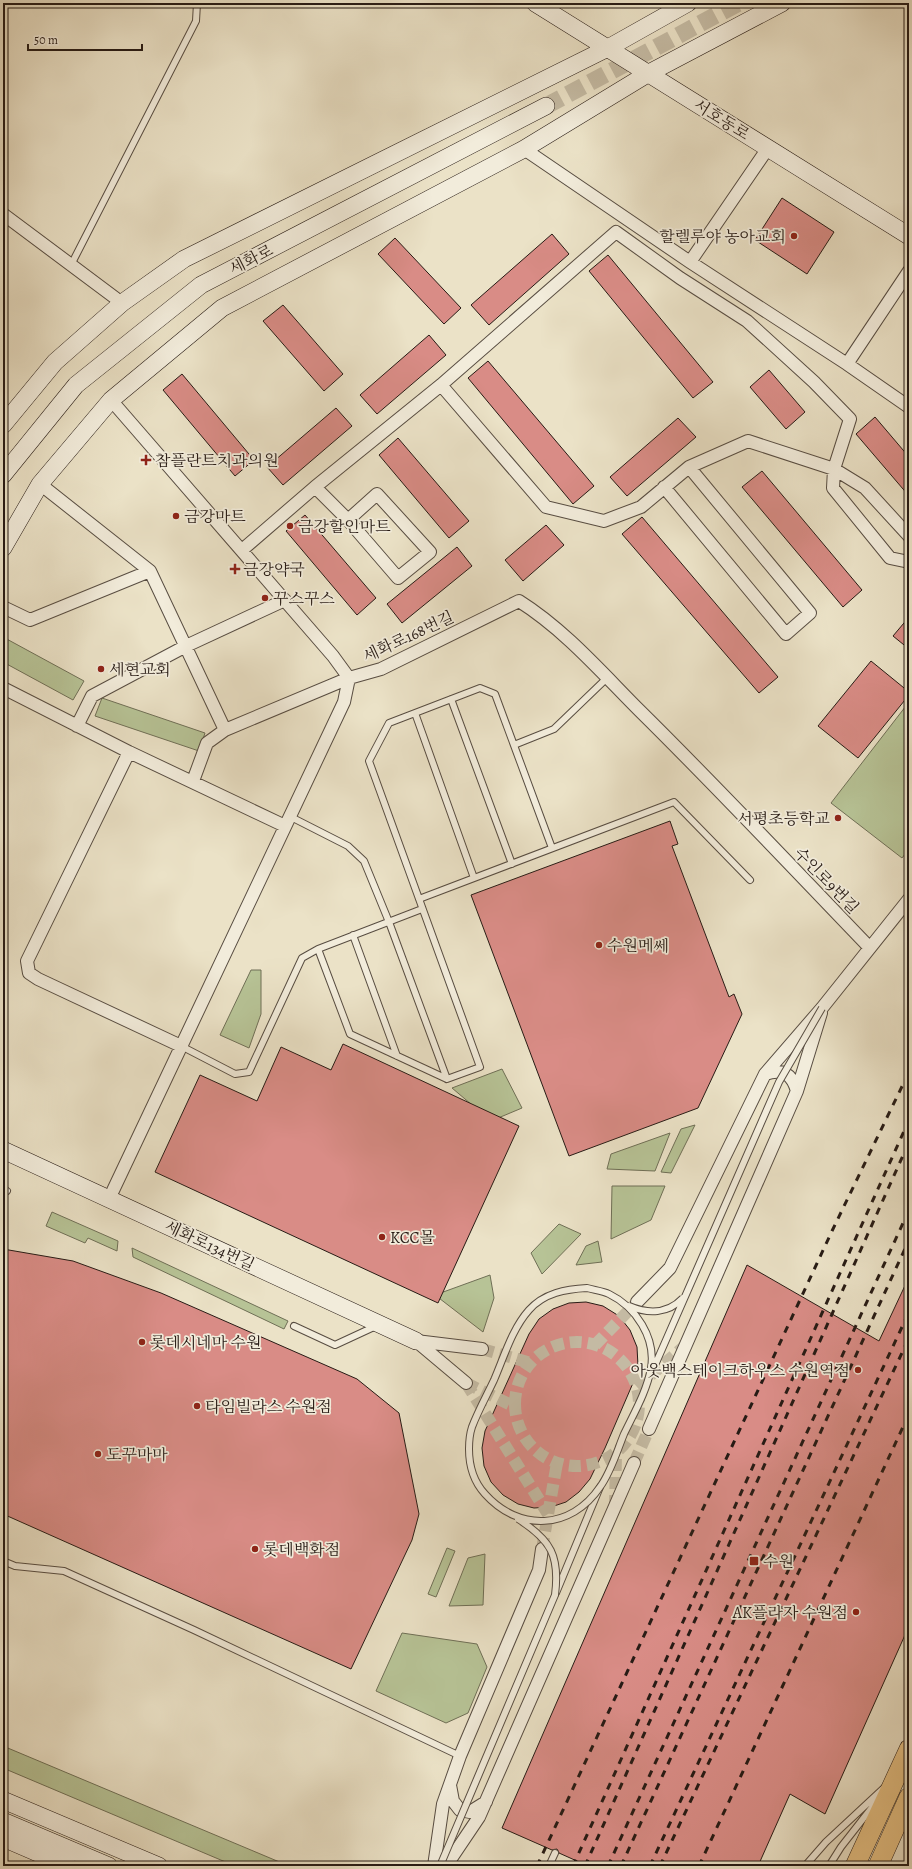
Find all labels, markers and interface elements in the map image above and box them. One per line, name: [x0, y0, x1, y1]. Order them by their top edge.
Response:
scale bar: [28, 26, 142, 52]
text: 50 m: [34, 32, 58, 48]
street label: 서호동로: [689, 94, 754, 146]
place label: 할렐루야 농아교회: [659, 226, 786, 248]
marker: 할렐루야 농아교회: [789, 231, 799, 241]
street label: 세화로: [226, 239, 278, 280]
place label: 참플란트치과의원: [155, 450, 279, 472]
marker: 참플란트치과의원: [140, 454, 152, 466]
place label: 금강마트: [184, 506, 246, 528]
marker: 금강마트: [171, 511, 181, 521]
place label: 금강할인마트: [298, 516, 391, 538]
marker: 금강할인마트: [285, 521, 295, 531]
place label: 금강약국: [243, 559, 305, 581]
marker: 금강약국: [230, 564, 240, 574]
place label: 꾸스꾸스: [273, 588, 335, 610]
marker: 꾸스꾸스: [260, 593, 270, 603]
street label: 세화로168번길: [359, 606, 457, 668]
place label: 세현교회: [109, 659, 171, 681]
marker: 세현교회: [96, 664, 106, 674]
place label: 서평초등학교: [737, 808, 830, 830]
marker: 서평초등학교: [833, 813, 843, 823]
street label: 수인로9번길: [789, 843, 864, 919]
place label: 수원메쎄: [607, 935, 669, 957]
marker: 수원메쎄: [594, 940, 604, 950]
street label: 세화로134번길: [161, 1216, 258, 1276]
place label: KCC몰: [390, 1227, 435, 1249]
marker: KCC몰: [377, 1232, 387, 1242]
place label: 롯데시네마 수원: [150, 1332, 261, 1354]
marker: 롯데시네마 수원: [137, 1337, 147, 1347]
place label: 아웃백스테이크하우스 수원역점: [630, 1360, 850, 1382]
marker: 아웃백스테이크하우스 수원역점: [853, 1365, 863, 1375]
place label: 타임빌라스 수원점: [205, 1396, 332, 1418]
marker: 타임빌라스 수원점: [192, 1401, 202, 1411]
place label: 도꾸마마: [106, 1444, 168, 1466]
marker: 도꾸마마: [93, 1449, 103, 1459]
place label: 롯데백화점: [263, 1539, 340, 1561]
marker: 롯데백화점: [250, 1544, 260, 1554]
place label: 수원: [763, 1551, 794, 1573]
marker: 수원: [748, 1555, 760, 1567]
place label: AK플라자 수원점: [732, 1602, 848, 1624]
marker: AK플라자 수원점: [851, 1607, 861, 1617]

